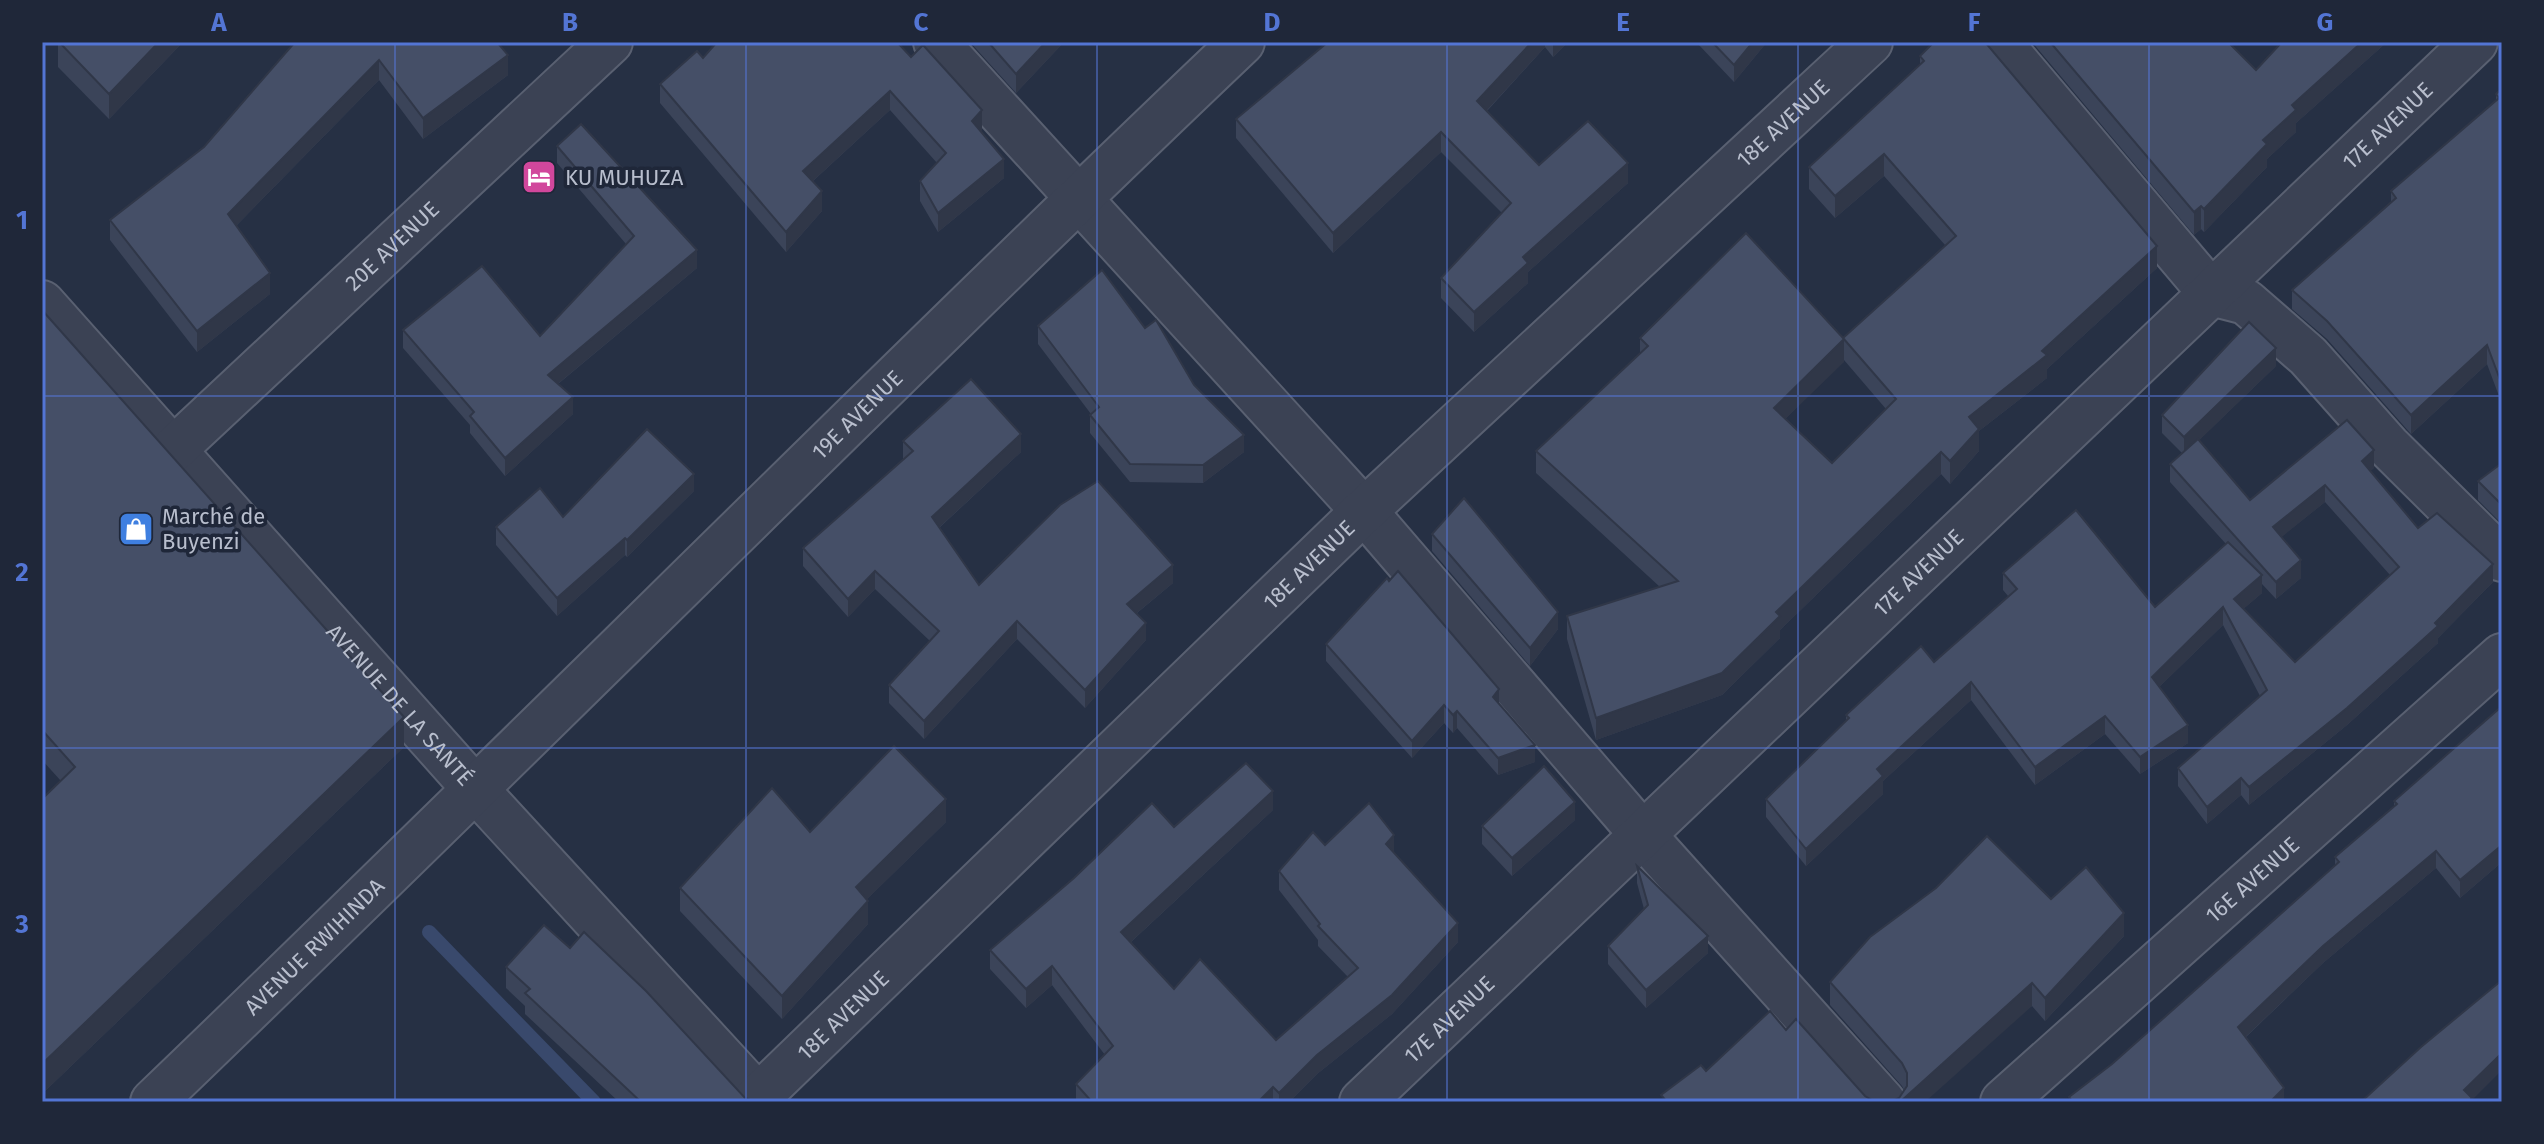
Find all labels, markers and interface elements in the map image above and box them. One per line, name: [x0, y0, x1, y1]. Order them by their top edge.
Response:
text: A: [210, 7, 227, 38]
text: B: [562, 7, 578, 38]
text: C: [914, 7, 929, 38]
text: D: [1264, 7, 1281, 38]
text: E: [1616, 7, 1630, 38]
text: F: [1968, 7, 1981, 38]
text: G: [2317, 7, 2333, 38]
street label: 18E AVENUE: [1731, 73, 1835, 173]
street label: 17E AVENUE: [2337, 76, 2438, 175]
hotel icon: KU MUHUZA: [520, 158, 558, 196]
place label: KU MUHUZA: [565, 164, 684, 191]
street label: 20E AVENUE: [339, 195, 444, 296]
text: 1: [16, 205, 28, 236]
street label: 19E AVENUE: [806, 364, 908, 465]
place label: Marché de Buyenzi: [162, 503, 265, 555]
shop icon: Marché de Buyenzi: [117, 510, 155, 548]
street label: 18E AVENUE: [1257, 514, 1360, 615]
street label: 17E AVENUE: [1867, 523, 1969, 622]
text: 2: [15, 557, 29, 588]
street label: AVENUE DE LA SANTÉ: [321, 618, 479, 791]
street label: 16E AVENUE: [2200, 831, 2304, 928]
street label: AVENUE RWIHINDA: [238, 872, 390, 1020]
text: 3: [14, 909, 29, 940]
street label: 18E AVENUE: [791, 965, 894, 1065]
street label: 17E AVENUE: [1398, 970, 1500, 1069]

